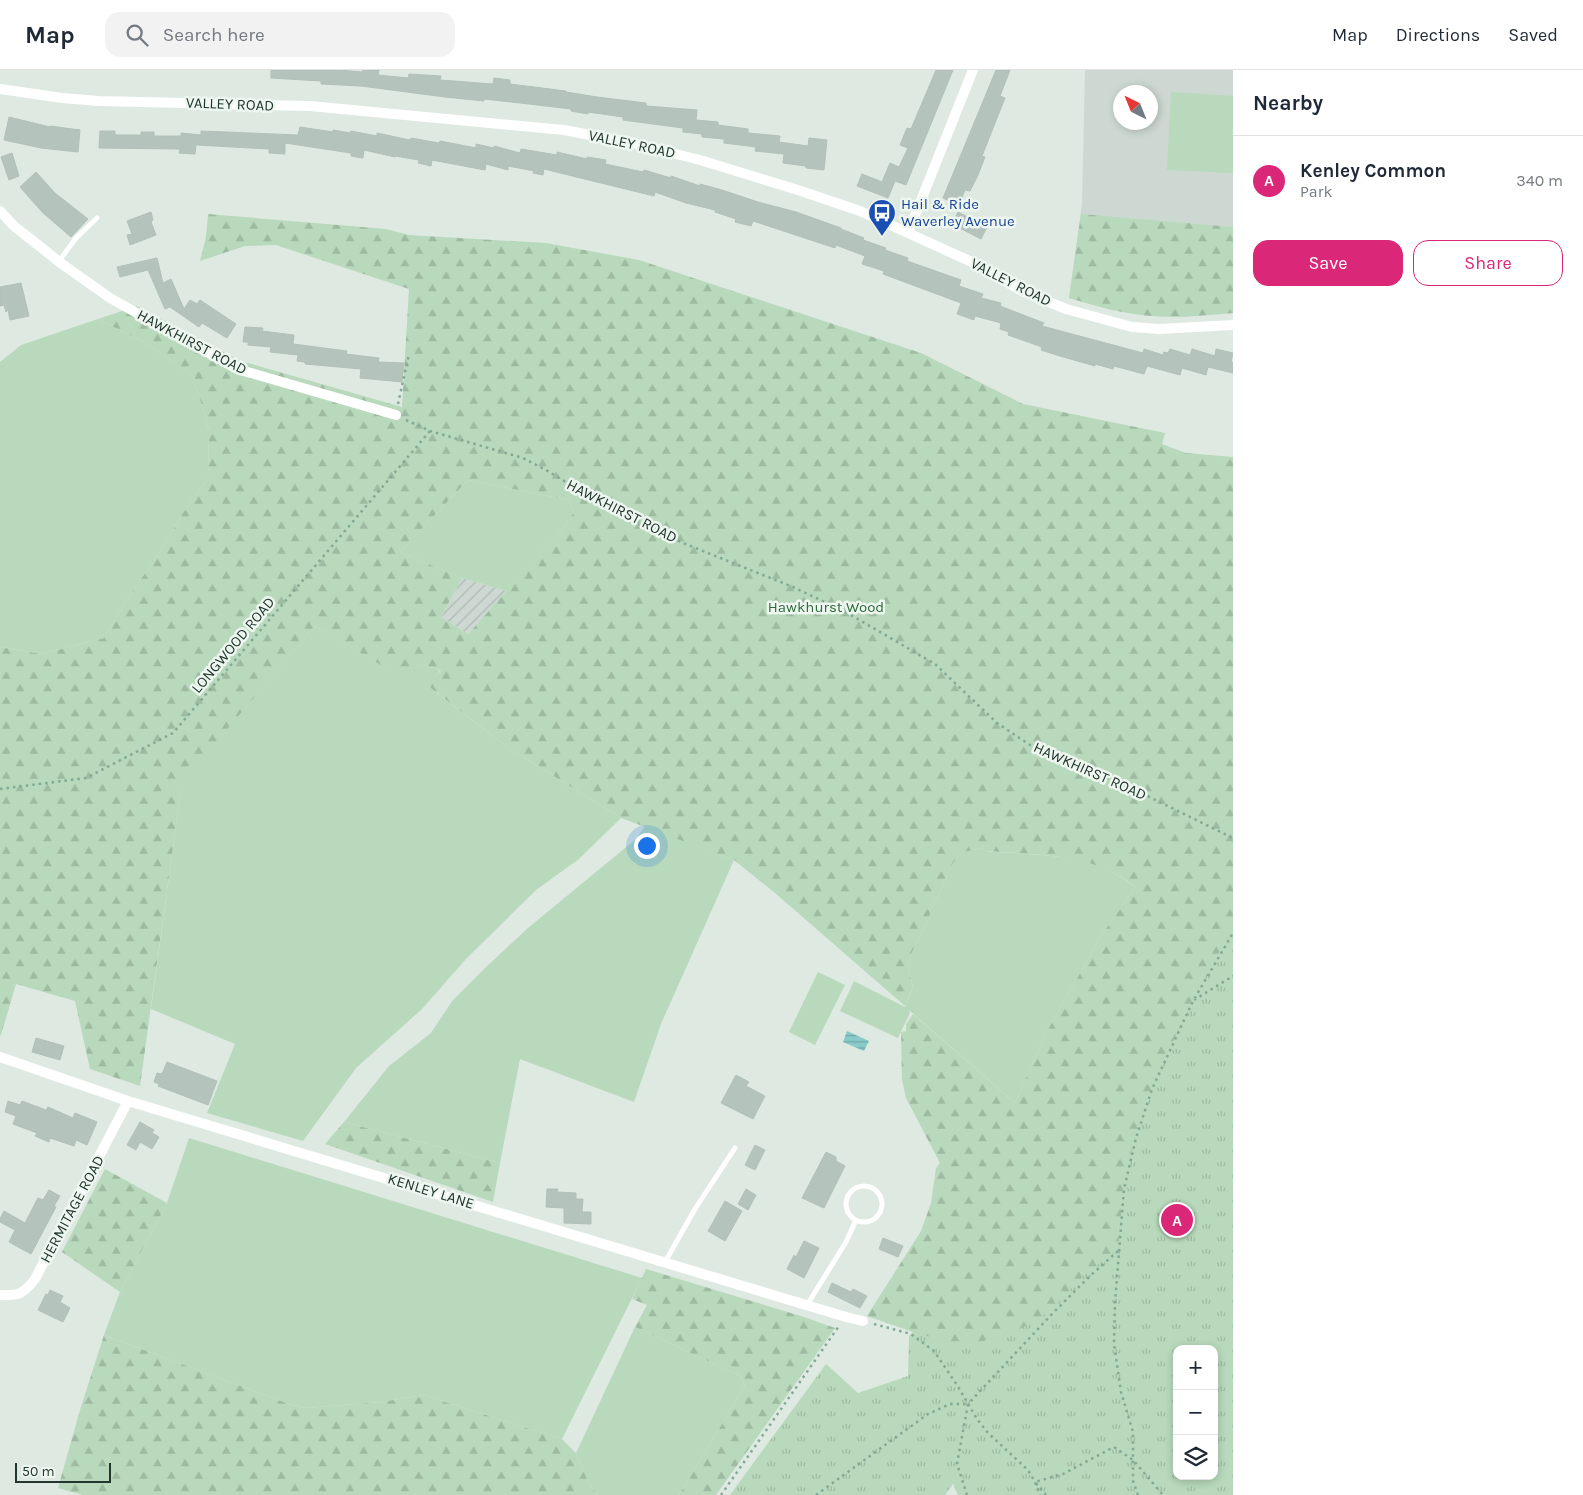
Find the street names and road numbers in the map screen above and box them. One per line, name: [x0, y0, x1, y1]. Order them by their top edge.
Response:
street label: VALLEY ROAD: [186, 93, 274, 115]
street label: VALLEY ROAD: [587, 126, 677, 162]
street label: VALLEY ROAD: [968, 254, 1054, 310]
street label: HAWKHIRST ROAD: [134, 305, 250, 379]
street label: HAWKHIRST ROAD: [564, 475, 680, 547]
street label: LONGWOOD ROAD: [187, 593, 279, 697]
street label: HAWKHIRST ROAD: [1031, 738, 1149, 804]
street label: HERMITAGE ROAD: [36, 1152, 108, 1266]
street label: KENLEY LANE: [386, 1169, 476, 1213]

